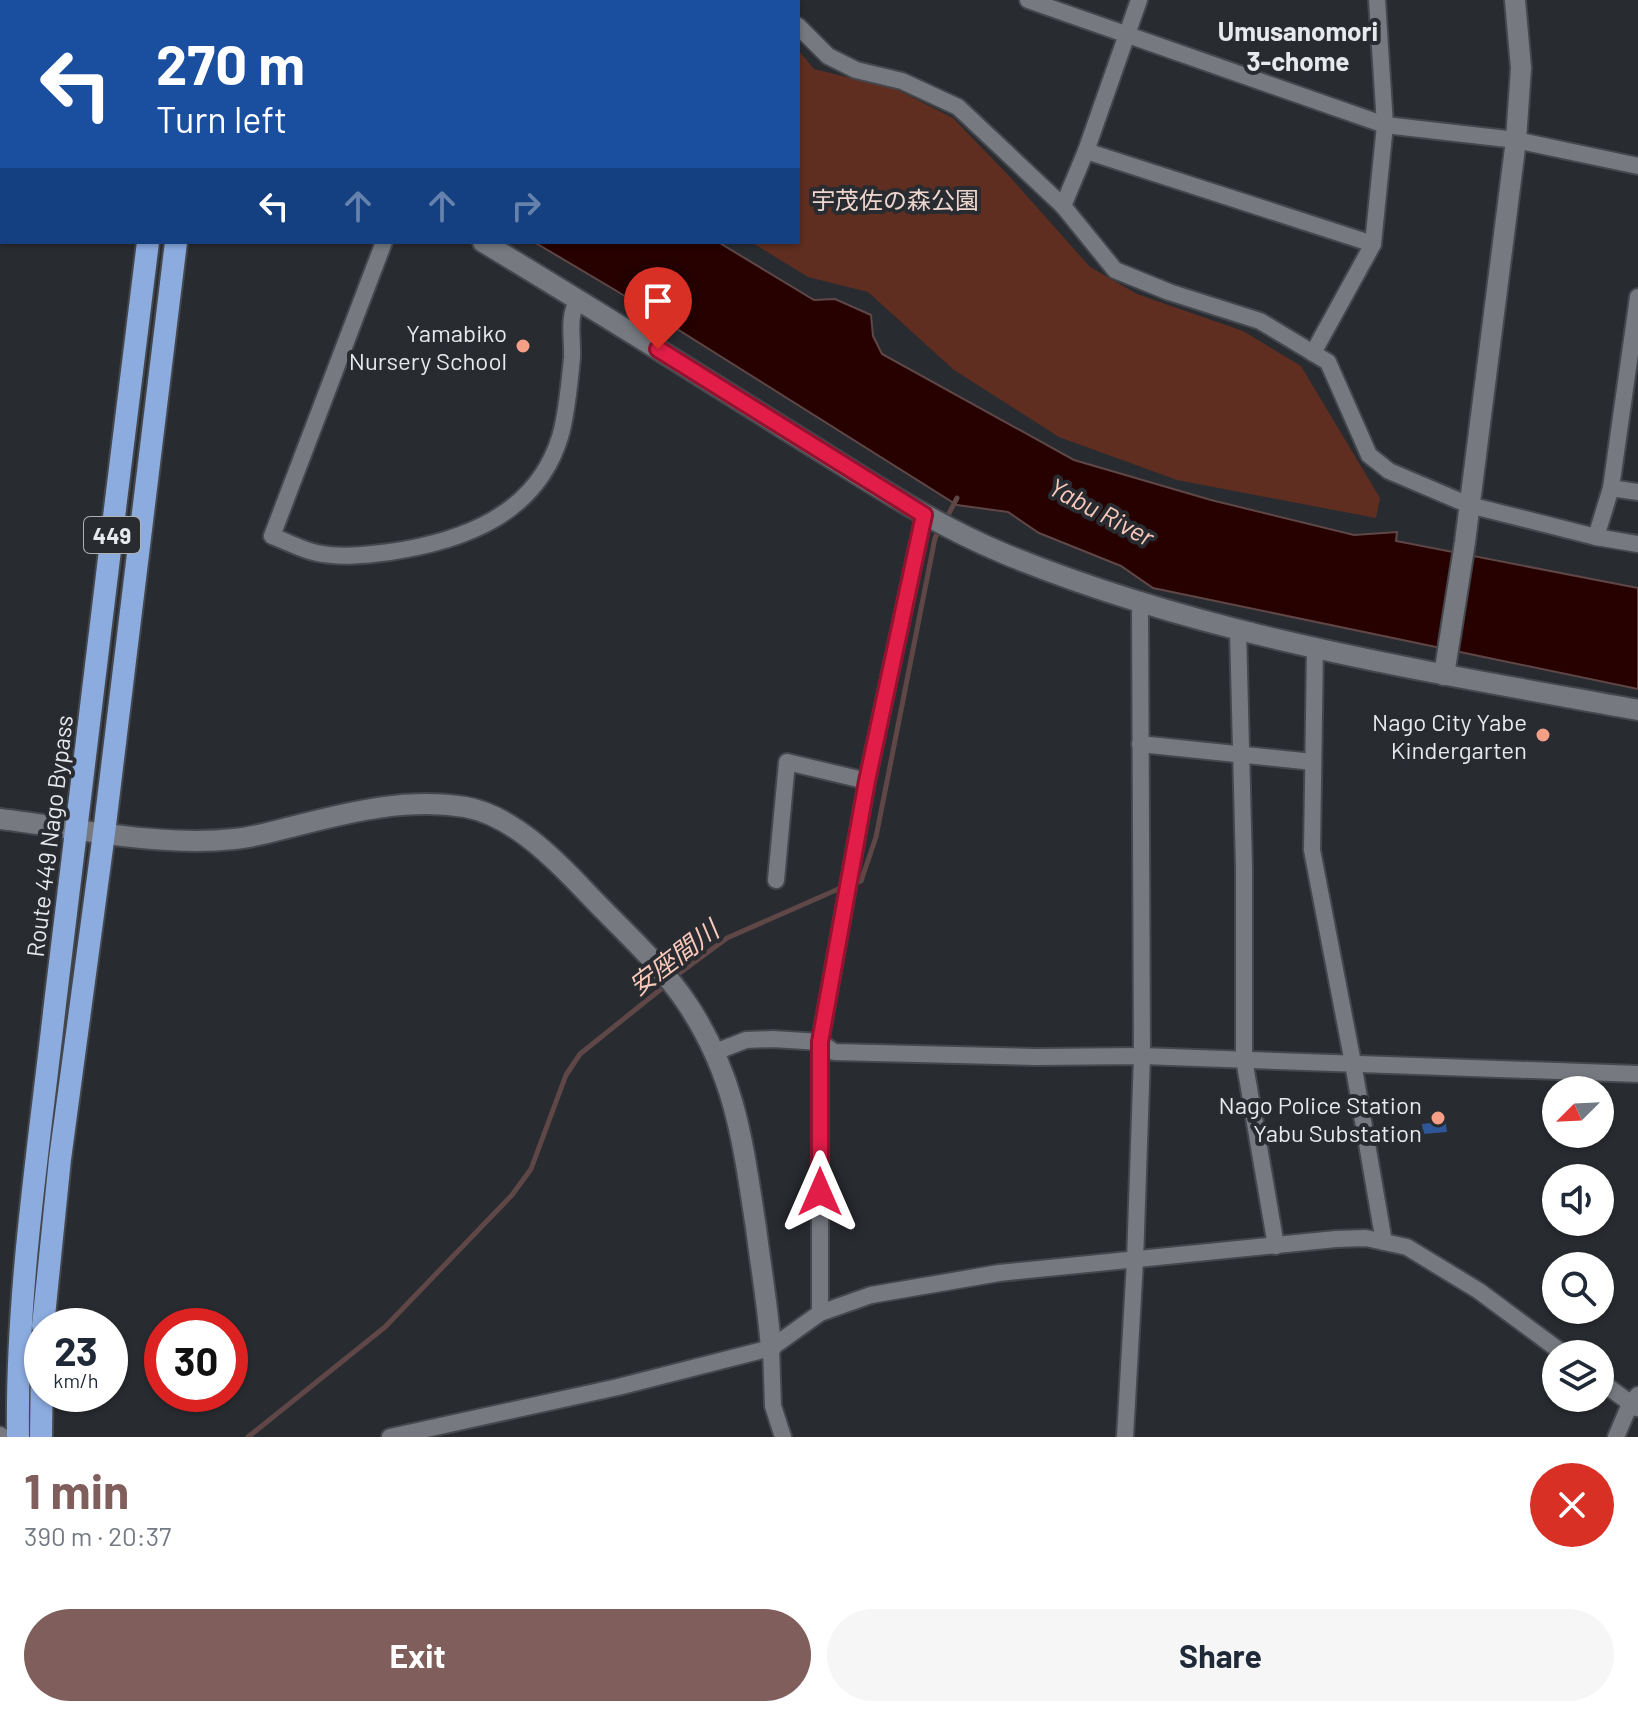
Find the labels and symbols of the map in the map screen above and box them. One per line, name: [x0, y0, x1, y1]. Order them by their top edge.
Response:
district label: Umusanomori 3-chome: [1218, 15, 1378, 76]
park label: 宇茂佐の森公園: [811, 185, 979, 214]
pin: [624, 267, 692, 349]
place label: Yamabiko Nursery School: [349, 318, 507, 375]
marker: Yamabiko Nursery School: [514, 337, 532, 355]
water label: Yabu River: [1044, 470, 1161, 552]
road number: 449: [84, 517, 140, 553]
place label: Nago City Yabe Kindergarten: [1372, 707, 1527, 764]
street label: Route 449 Nago Bypass: [20, 713, 78, 959]
marker: Nago City Yabe Kindergarten: [1534, 726, 1552, 744]
water label: 安座間川: [622, 912, 726, 1001]
north arrow: [1542, 1076, 1614, 1148]
place label: Nago Police Station Yabu Substation: [1219, 1090, 1422, 1147]
marker: Nago Police Station Yabu Substation: [1429, 1109, 1447, 1127]
position arrow: [778, 1150, 862, 1234]
speed limit sign: 30: [144, 1308, 248, 1412]

